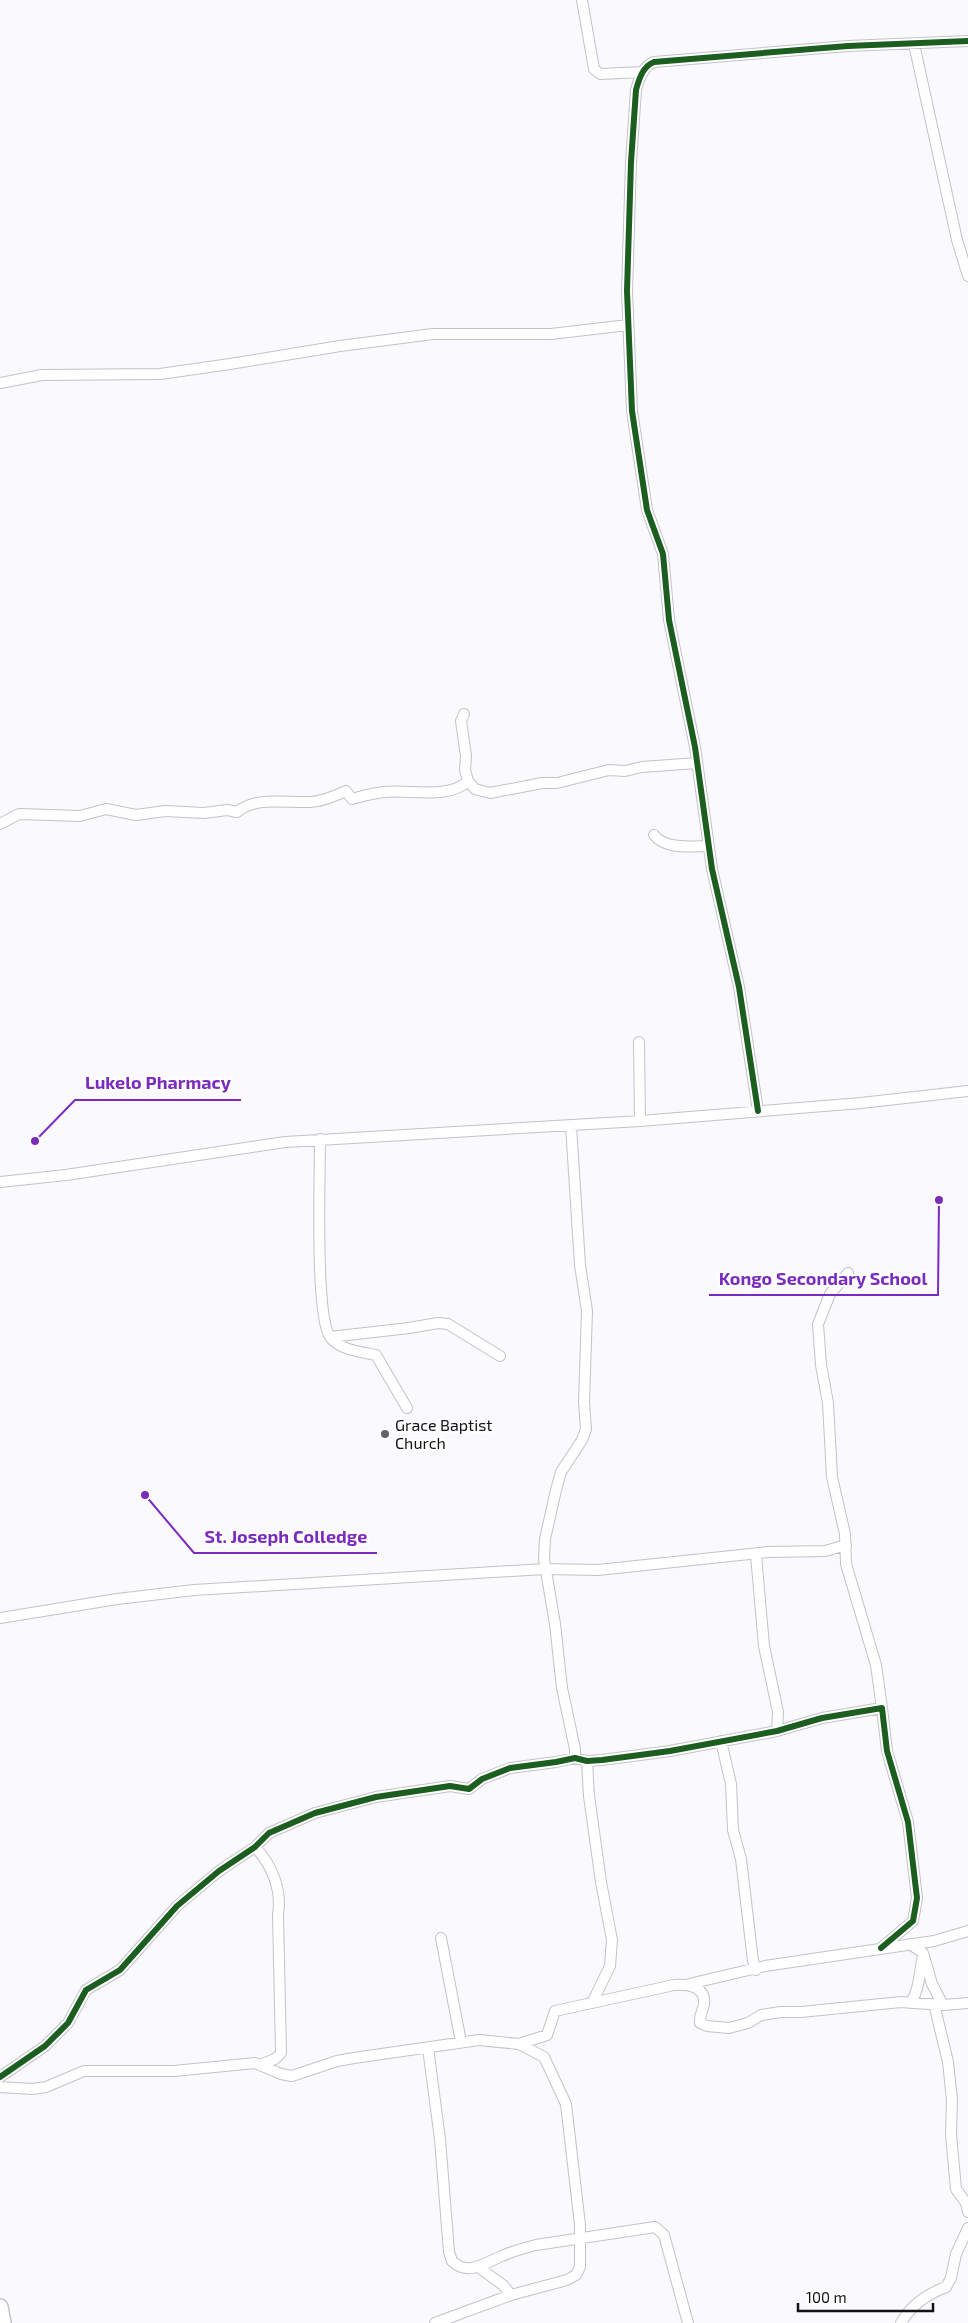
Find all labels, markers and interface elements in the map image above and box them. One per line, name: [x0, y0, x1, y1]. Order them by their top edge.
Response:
callout: Lukelo Pharmacy: [75, 1067, 241, 1100]
text: Lukelo Pharmacy: [85, 1071, 232, 1093]
callout: Kongo Secondary School: [709, 1262, 938, 1295]
text: Kongo Secondary School: [719, 1267, 927, 1289]
place label: Grace Baptist Church: [395, 1415, 492, 1452]
marker: Grace Baptist Church: [379, 1428, 391, 1440]
callout: St. Joseph Colledge: [194, 1520, 377, 1553]
text: St. Joseph Colledge: [205, 1525, 367, 1547]
scale bar: [798, 2280, 933, 2312]
text: 100 m: [806, 2288, 847, 2306]

